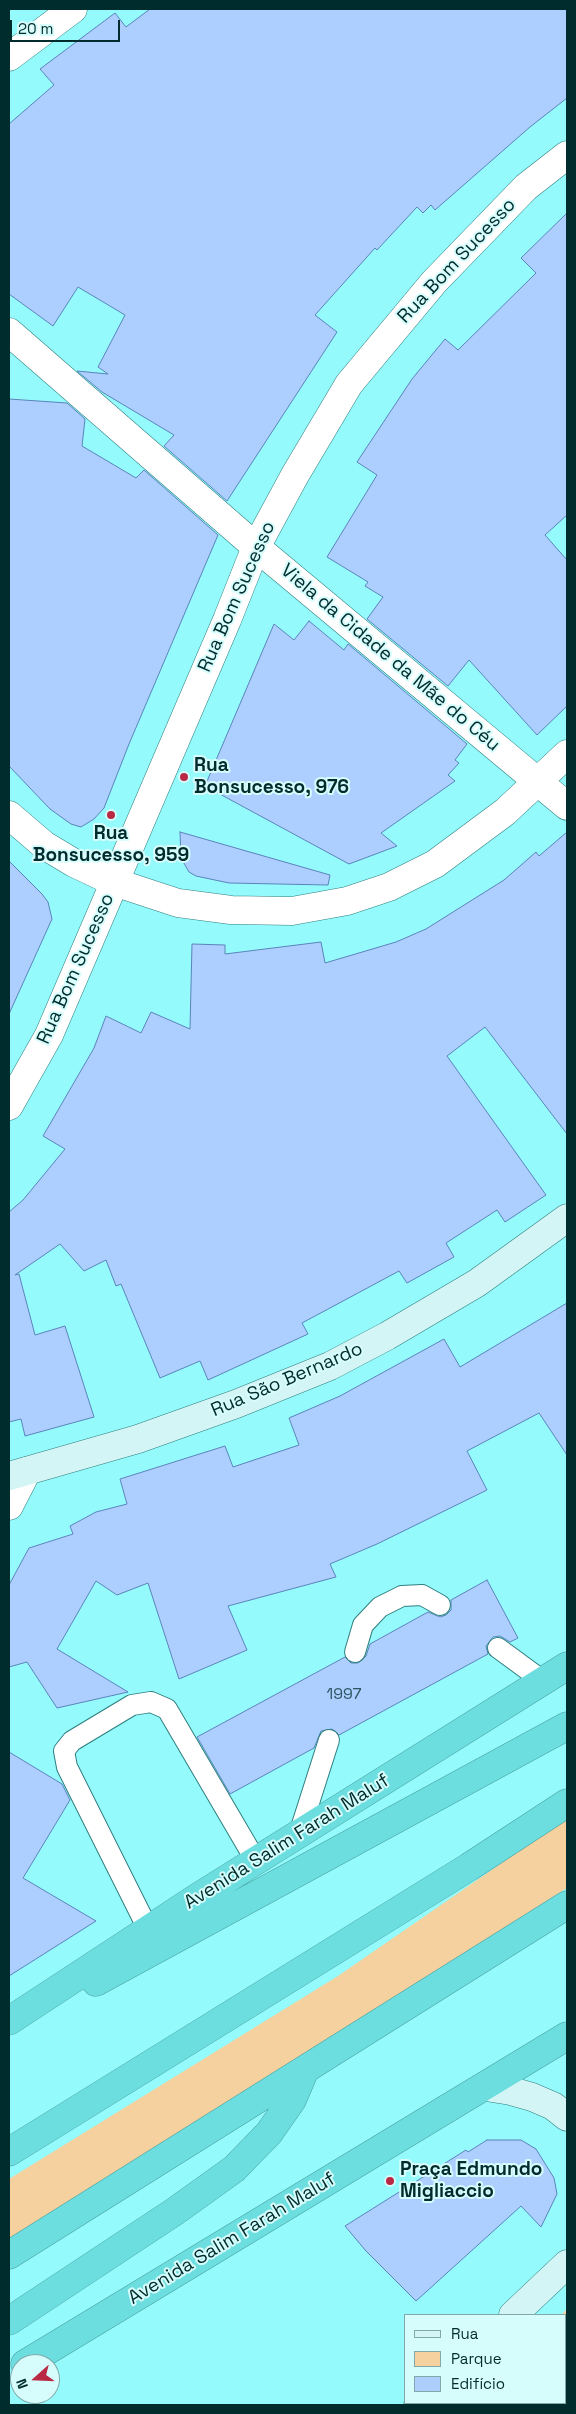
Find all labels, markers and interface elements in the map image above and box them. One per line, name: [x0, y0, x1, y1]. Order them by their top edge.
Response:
scale bar: [12, 10, 122, 42]
text: 20 m: [18, 19, 53, 38]
street label: Rua Bom Sucesso: [393, 194, 521, 328]
street label: Rua Bom Sucesso: [194, 518, 280, 676]
street label: Viela da Cidade da Mãe do Céu: [276, 559, 504, 757]
place label: Rua Bonsucesso, 976: [194, 755, 349, 799]
marker: Rua Bonsucesso, 976: [178, 771, 190, 783]
marker: Rua Bonsucesso, 959: [105, 809, 117, 821]
place label: Rua Bonsucesso, 959: [33, 823, 189, 867]
street label: Rua Bom Sucesso: [33, 890, 119, 1048]
street label: Rua São Bernardo: [208, 1338, 366, 1422]
house number: 1997: [327, 1685, 361, 1705]
street label: Avenida Salim Farah Maluf: [180, 1769, 394, 1915]
place label: Praça Edmundo Migliaccio: [400, 2159, 542, 2203]
street label: Avenida Salim Farah Maluf: [124, 2168, 340, 2310]
marker: Praça Edmundo Migliaccio: [384, 2175, 396, 2187]
legend: [404, 2314, 566, 2404]
text: Rua: [451, 2324, 478, 2343]
text: Parque: [451, 2349, 502, 2368]
north arrow: [10, 2354, 60, 2404]
text: Edifício: [451, 2374, 505, 2393]
text: N: [12, 2376, 32, 2391]

